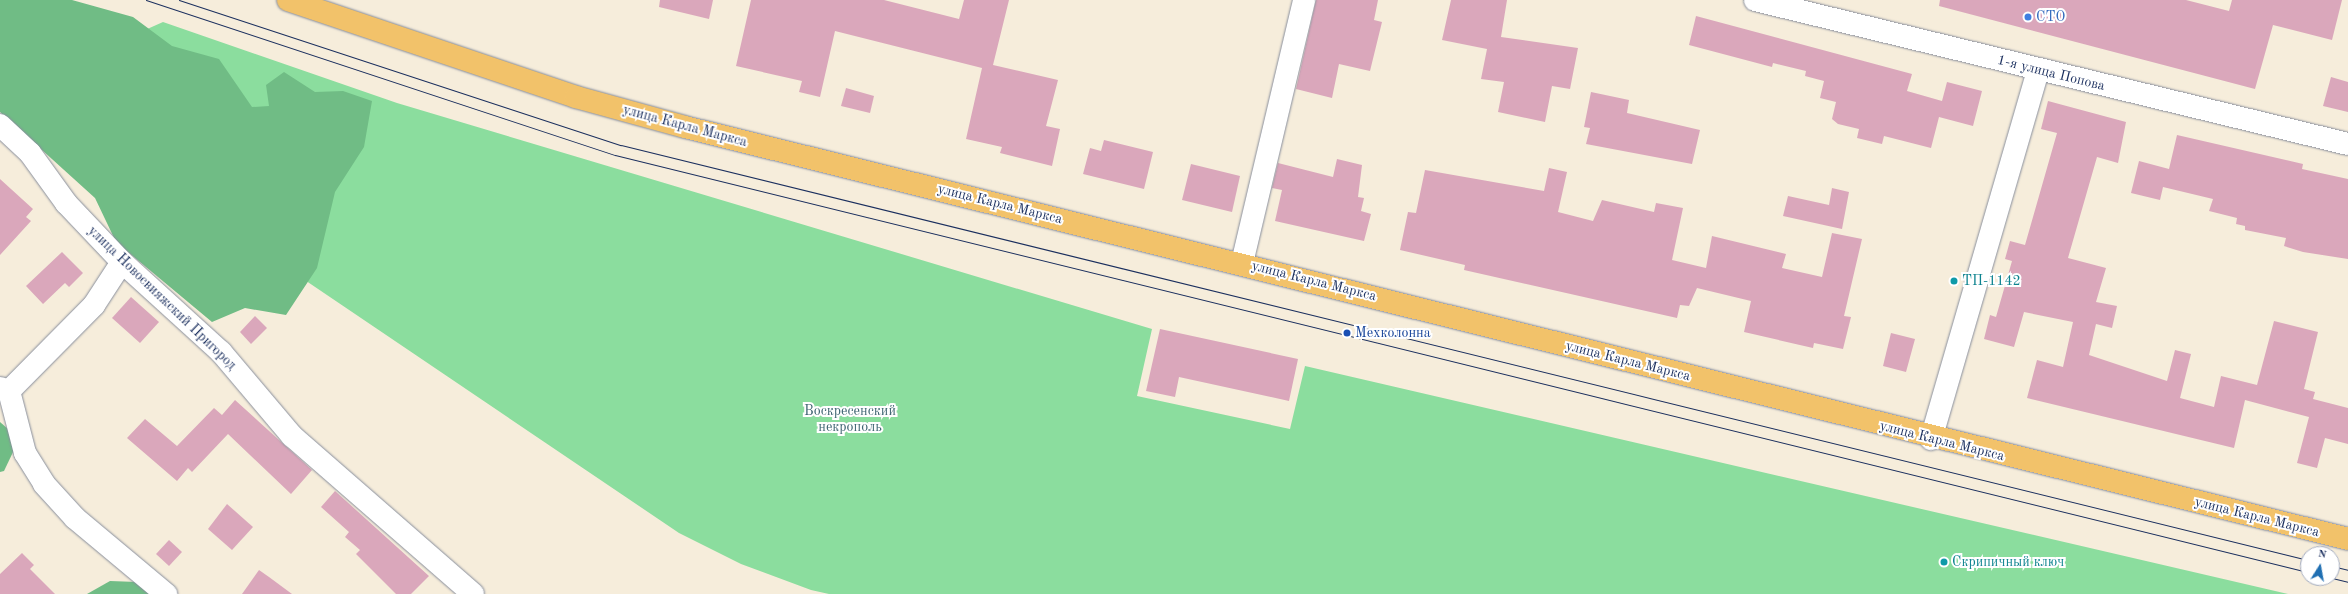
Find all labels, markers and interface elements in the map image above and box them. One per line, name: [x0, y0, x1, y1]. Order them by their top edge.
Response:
place label: СТО: [2036, 9, 2065, 25]
marker: СТО: [2023, 12, 2033, 22]
street label: 1-я улица Попова: [1995, 51, 2107, 95]
street label: улица Карла Маркса: [621, 101, 749, 151]
street label: улица Карла Маркса: [936, 180, 1064, 228]
street label: улица Новосвияжский Пригород: [84, 223, 240, 373]
street label: улица Карла Маркса: [1250, 257, 1378, 305]
place label: ТП-1142: [1962, 273, 2021, 289]
marker: ТП-1142: [1949, 276, 1959, 286]
place label: Мехколонна: [1355, 325, 1431, 341]
marker: Мехколонна: [1342, 328, 1352, 338]
street label: улица Карла Маркса: [1564, 337, 1692, 385]
park label: Воскресенский некрополь: [804, 403, 896, 436]
street label: улица Карла Маркса: [1878, 417, 2006, 465]
street label: улица Карла Маркса: [2193, 493, 2321, 541]
north arrow: [2300, 546, 2340, 586]
text: N: [2317, 549, 2327, 561]
place label: Скрипичный ключ: [1952, 554, 2064, 570]
marker: Скрипичный ключ: [1939, 557, 1949, 567]

